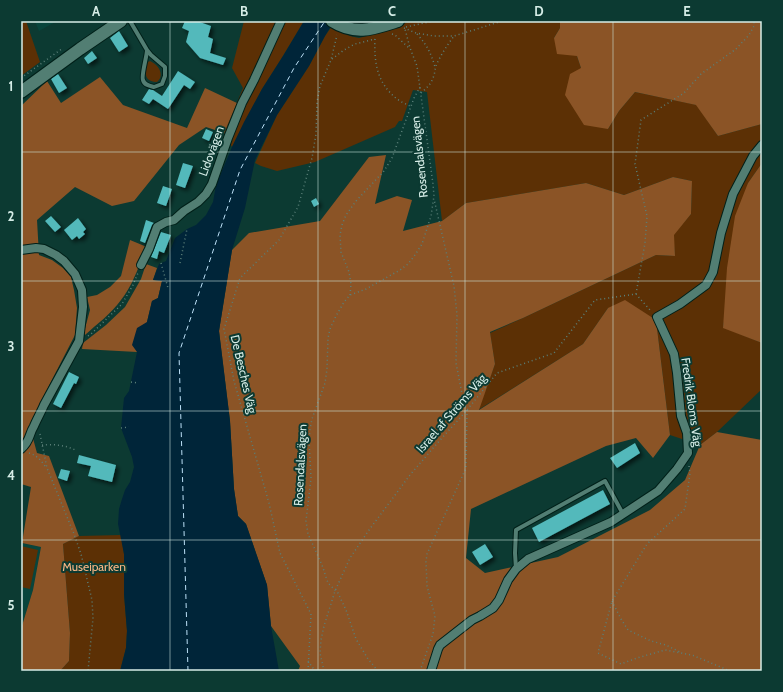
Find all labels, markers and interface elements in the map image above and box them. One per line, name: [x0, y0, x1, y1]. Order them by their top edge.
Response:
text: A: [92, 3, 101, 19]
text: B: [240, 3, 248, 19]
text: C: [388, 3, 396, 19]
text: D: [534, 3, 544, 19]
text: E: [683, 3, 691, 19]
text: 1: [9, 78, 13, 94]
street label: Rosendalsvägen: [407, 115, 431, 199]
street label: Lidovägen: [195, 124, 227, 178]
text: 2: [8, 208, 15, 224]
street label: De Besches Väg: [228, 333, 261, 416]
text: 3: [7, 338, 15, 354]
street label: Fredrik Bloms Väg: [678, 356, 706, 449]
street label: Israel af Ströms Väg: [413, 370, 490, 455]
street label: Rosendalsvägen: [290, 423, 310, 506]
text: 4: [7, 467, 15, 483]
park label: Museiparken: [62, 559, 126, 574]
text: 5: [8, 597, 15, 613]

